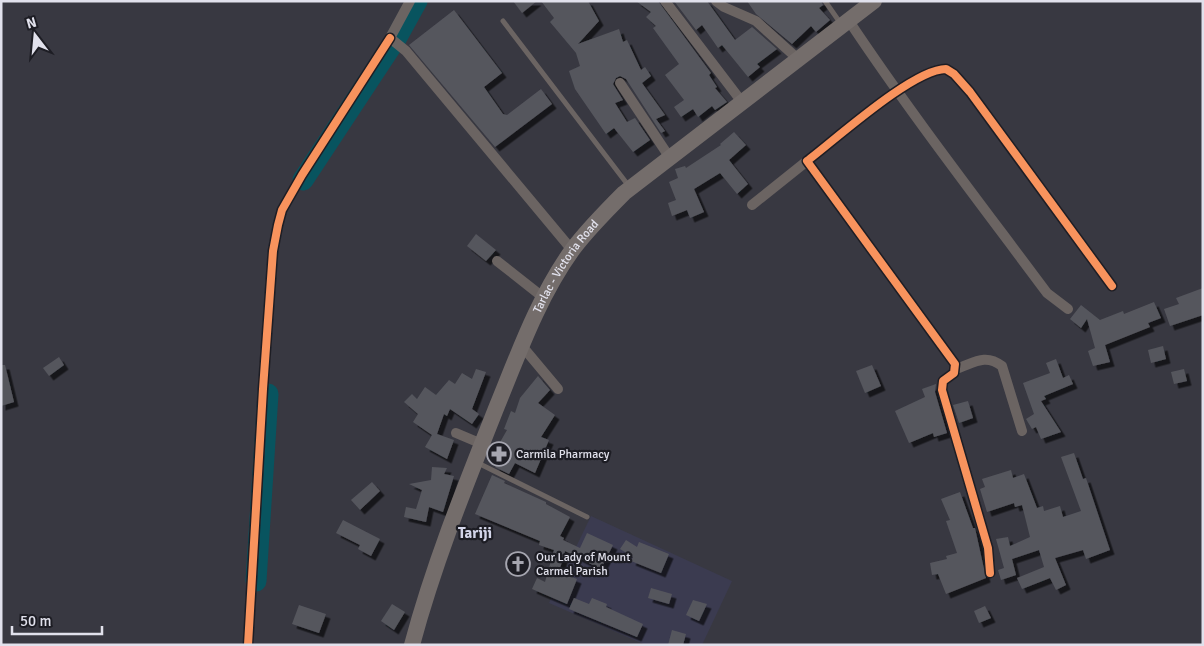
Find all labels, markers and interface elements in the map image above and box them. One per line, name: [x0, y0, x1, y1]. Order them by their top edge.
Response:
north arrow: [10, 10, 60, 60]
text: N: [25, 13, 39, 32]
street label: Tarlac - Victoria Road: [530, 217, 602, 315]
pharmacy icon: Carmila Pharmacy: [486, 441, 512, 467]
place label: Carmila Pharmacy: [516, 447, 610, 462]
district label: Tariji: [458, 524, 492, 542]
place label: Our Lady of Mount Carmel Parish: [536, 550, 630, 579]
church icon: Our Lady of Mount Carmel Parish: [505, 551, 531, 577]
scale bar: [12, 604, 102, 636]
text: 50 m: [20, 612, 51, 630]

